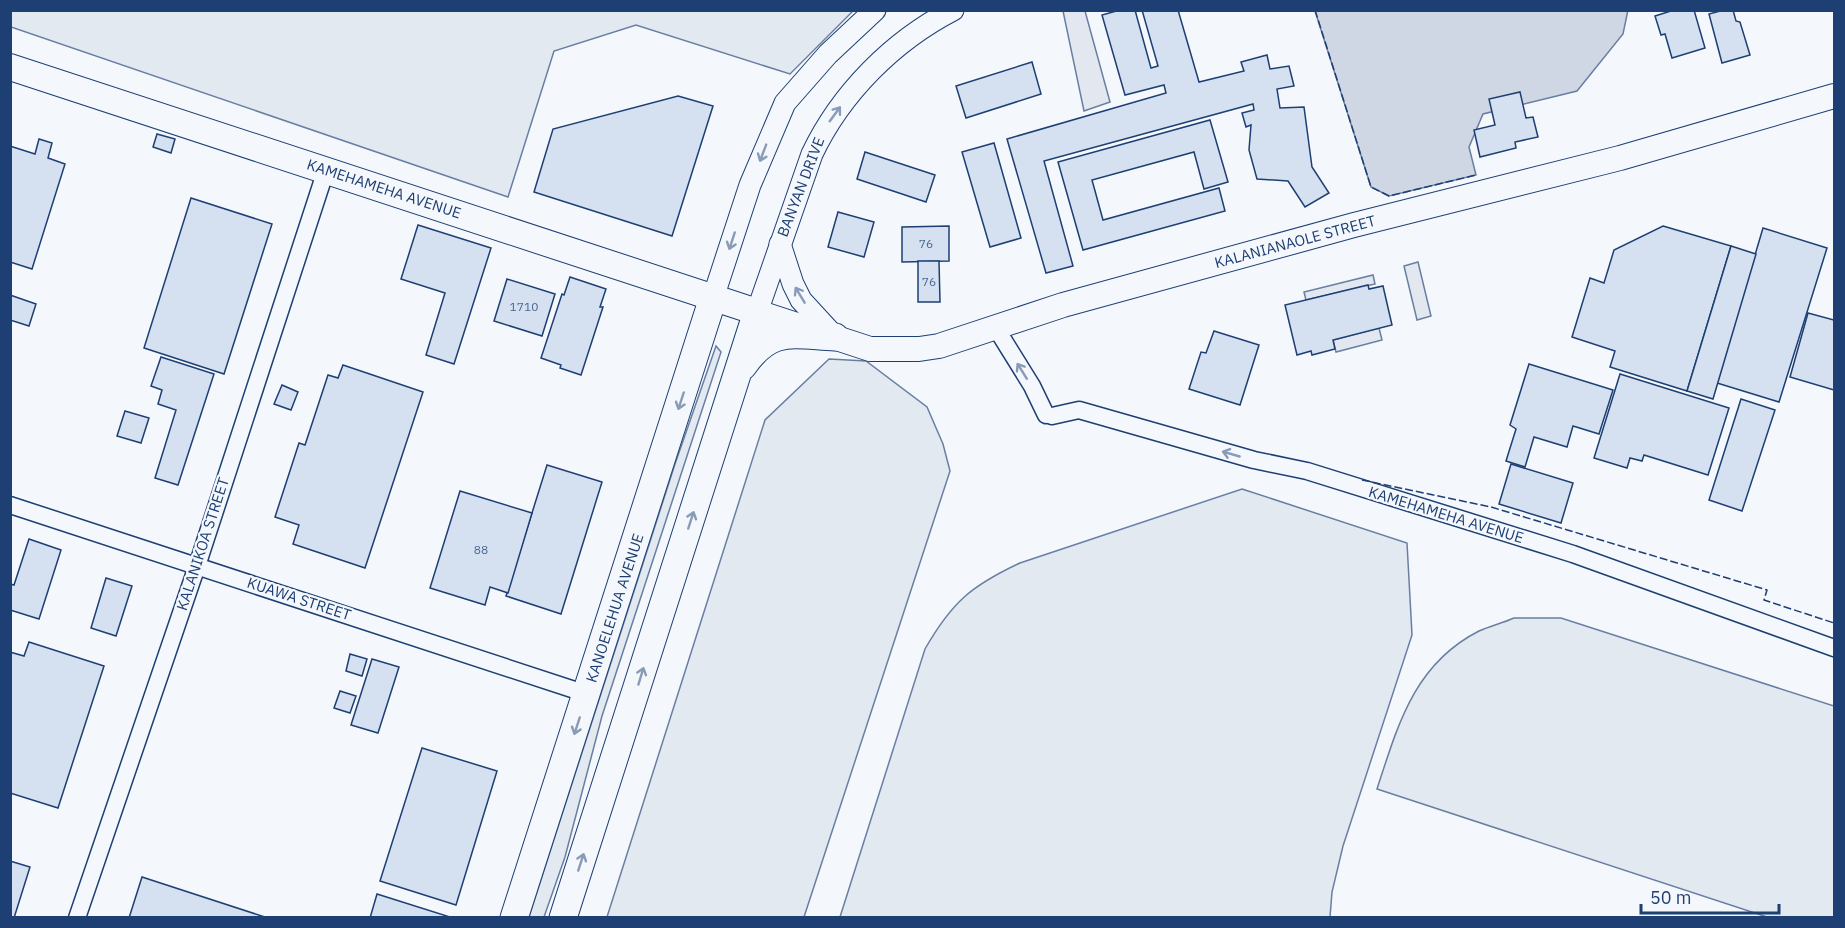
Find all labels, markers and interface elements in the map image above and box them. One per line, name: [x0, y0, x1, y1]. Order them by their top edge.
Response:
one-way arrow: [829, 106, 841, 122]
street label: BANYAN DRIVE: [773, 134, 828, 239]
one-way arrow: [756, 143, 767, 162]
street label: KAMEHAMEHA AVENUE: [304, 155, 464, 222]
street label: KALANIANAOLE STREET: [1212, 211, 1378, 272]
one-way arrow: [725, 231, 736, 250]
house number: 76: [919, 236, 933, 251]
house number: 76: [922, 274, 936, 289]
one-way arrow: [793, 287, 805, 304]
house number: 1710: [510, 299, 538, 314]
one-way arrow: [1016, 362, 1029, 379]
one-way arrow: [675, 391, 686, 410]
one-way arrow: [1222, 448, 1241, 459]
street label: KALANIKOA STREET: [172, 475, 233, 613]
street label: KAMEHAMEHA AVENUE: [1366, 482, 1526, 547]
one-way arrow: [686, 511, 697, 530]
street label: KANOELEHUA AVENUE: [581, 531, 648, 685]
house number: 88: [474, 542, 488, 557]
street label: KUAWA STREET: [245, 573, 354, 624]
one-way arrow: [636, 667, 647, 686]
one-way arrow: [570, 716, 581, 735]
one-way arrow: [576, 853, 587, 872]
scale bar: [1641, 877, 1779, 915]
text: 50 m: [1650, 886, 1692, 909]

